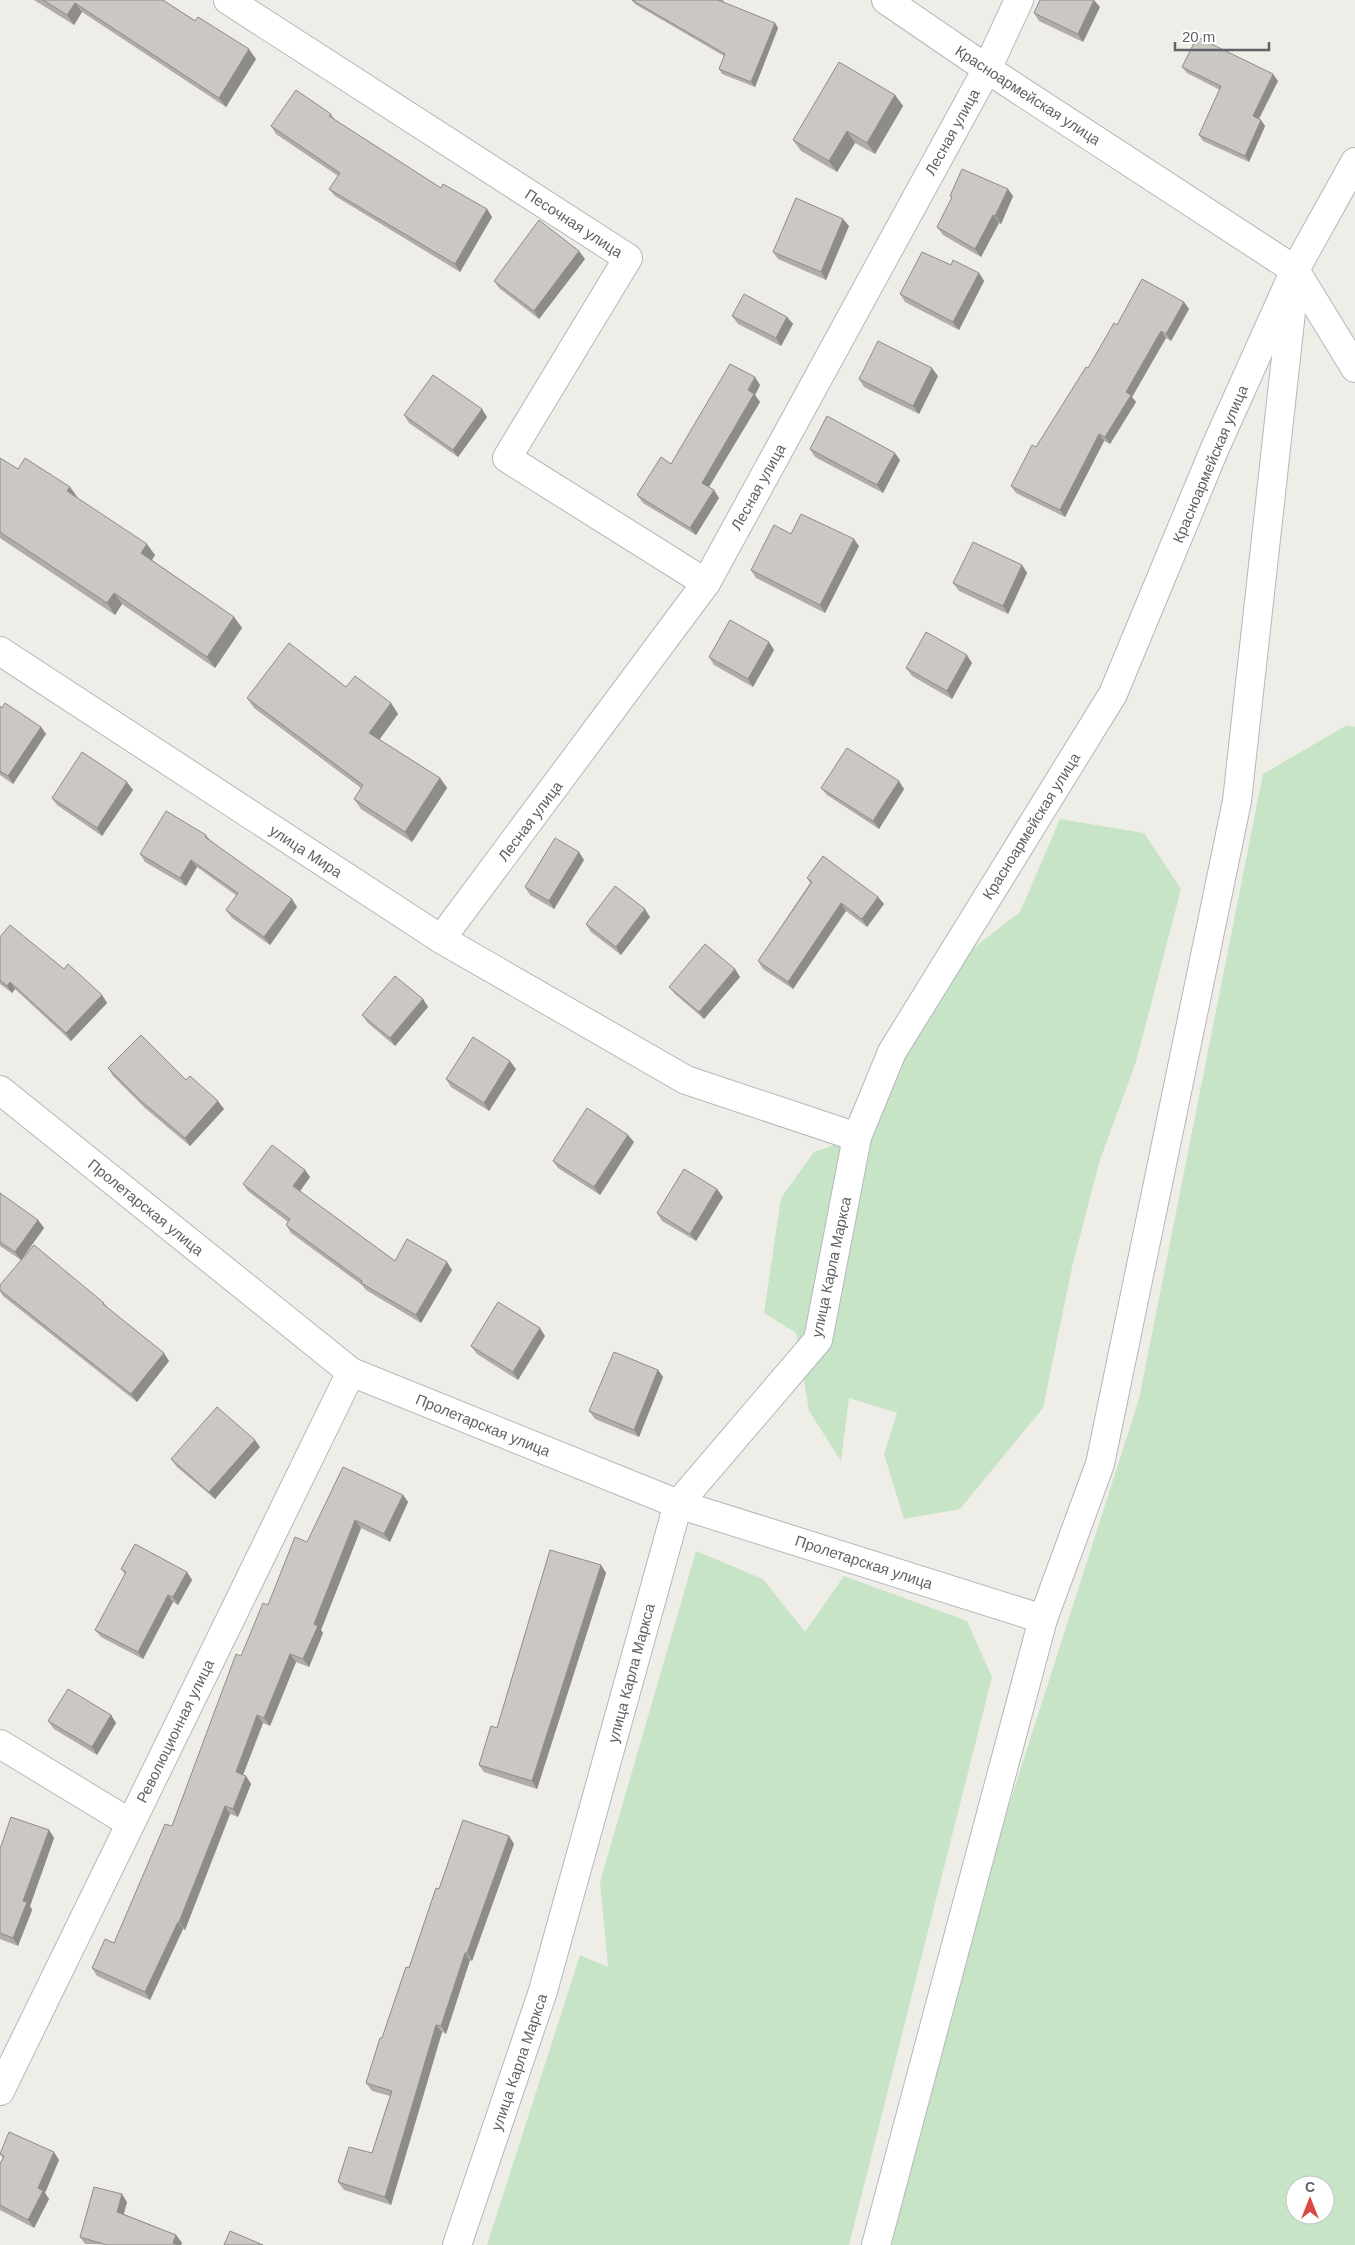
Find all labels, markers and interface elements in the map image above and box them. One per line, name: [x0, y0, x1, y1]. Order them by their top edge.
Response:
scale bar: [1175, 20, 1269, 52]
text: 20 m: [1182, 28, 1215, 45]
street label: Красноармейская улица: [952, 42, 1104, 149]
street label: Лесная улица: [921, 85, 983, 178]
street label: Песочная улица: [522, 185, 626, 261]
street label: Красноармейская улица: [1169, 382, 1251, 545]
street label: Лесная улица: [727, 440, 789, 533]
street label: Красноармейская улица: [979, 749, 1083, 902]
street label: Лесная улица: [494, 777, 566, 864]
street label: улица Мира: [267, 821, 346, 881]
street label: Пролетарская улица: [85, 1155, 208, 1259]
street label: улица Карла Маркса: [808, 1194, 854, 1339]
street label: Пролетарская улица: [413, 1390, 553, 1460]
street label: Пролетарская улица: [793, 1532, 935, 1592]
street label: улица Карла Маркса: [604, 1601, 658, 1745]
street label: Революционная улица: [133, 1656, 217, 1805]
street label: улица Карла Маркса: [488, 1991, 551, 2133]
north arrow: [1285, 2175, 1335, 2225]
text: С: [1305, 2179, 1315, 2195]

